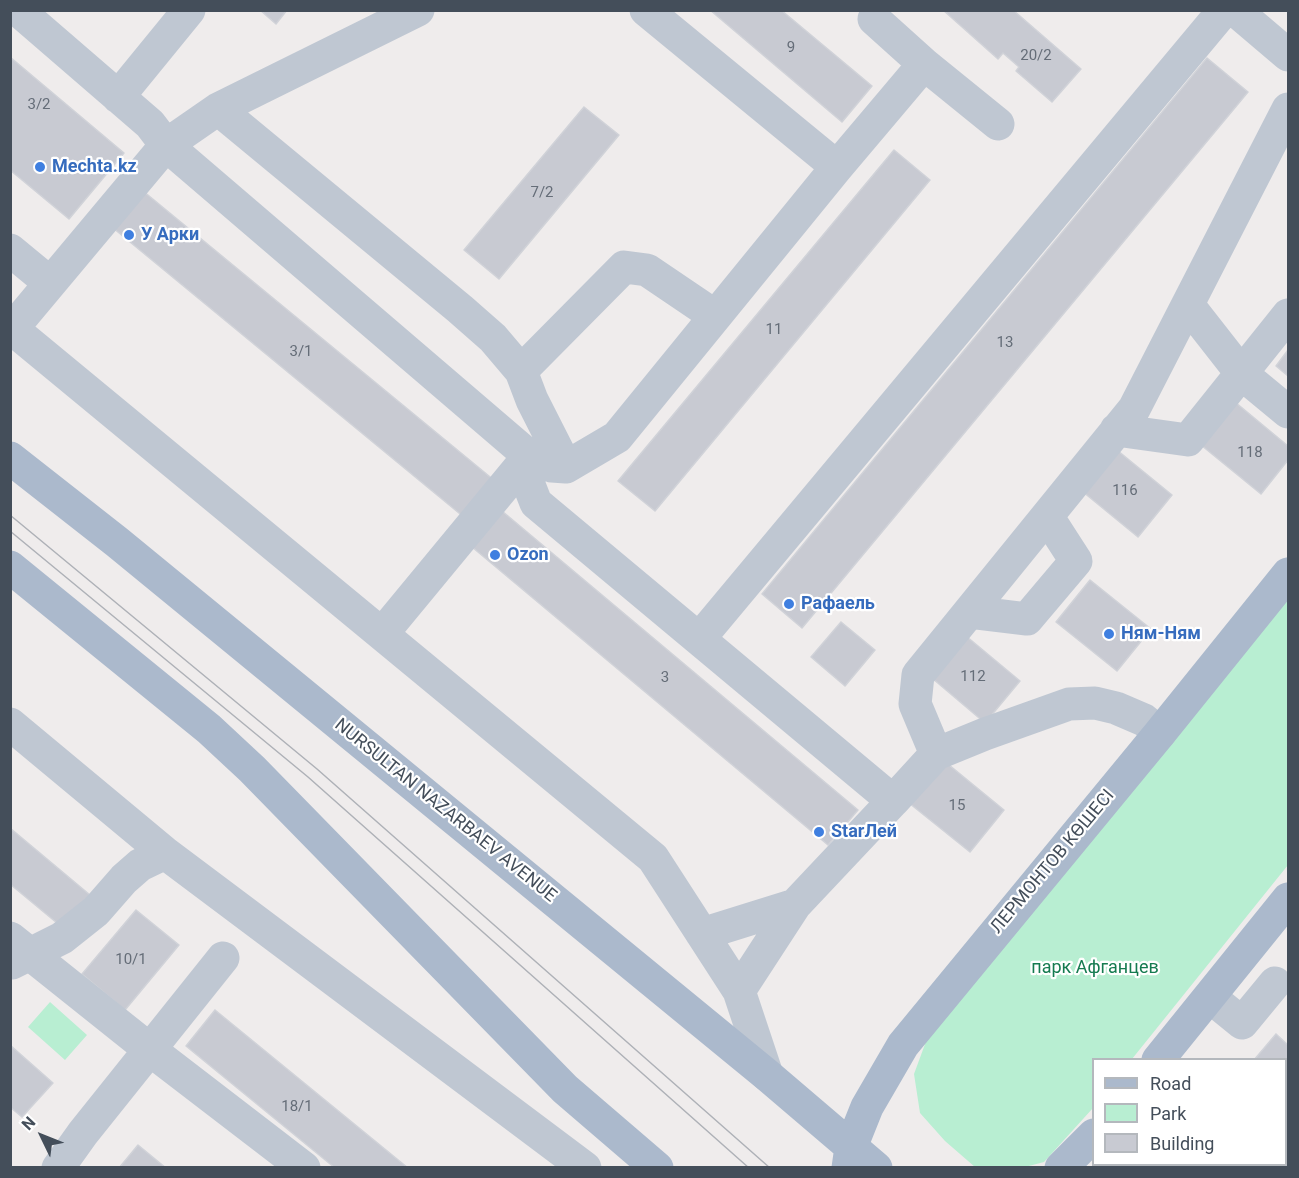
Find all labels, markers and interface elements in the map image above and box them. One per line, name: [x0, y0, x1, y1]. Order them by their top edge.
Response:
house number: 9: [787, 39, 795, 57]
house number: 20/2: [1020, 47, 1052, 65]
house number: 3/2: [27, 96, 51, 114]
place label: Mechta.kz: [52, 156, 137, 178]
marker: Mechta.kz: [33, 160, 47, 174]
house number: 7/2: [530, 184, 554, 202]
place label: У Арки: [141, 224, 199, 246]
marker: У Арки: [122, 228, 136, 242]
house number: 11: [766, 321, 782, 339]
house number: 13: [997, 334, 1013, 352]
house number: 3/1: [289, 343, 313, 361]
house number: 118: [1237, 444, 1263, 462]
house number: 116: [1112, 482, 1138, 500]
place label: Ozon: [507, 544, 549, 566]
marker: Ozon: [488, 548, 502, 562]
place label: Рафаель: [801, 593, 875, 615]
marker: Рафаель: [782, 597, 796, 611]
place label: Ням-Ням: [1121, 623, 1201, 645]
marker: Ням-Ням: [1102, 627, 1116, 641]
house number: 112: [960, 668, 986, 686]
house number: 3: [661, 669, 669, 687]
street label: NURSULTAN NAZARBAEV AVENUE: [330, 715, 560, 907]
street label: ЛЕРМОНТОВ КӨШЕСІ: [987, 786, 1119, 938]
house number: 15: [949, 797, 965, 815]
place label: StarЛей: [831, 821, 897, 843]
marker: StarЛей: [812, 825, 826, 839]
house number: 10/1: [115, 951, 147, 969]
park label: парк Афганцев: [1031, 957, 1159, 979]
legend: [1092, 1058, 1287, 1166]
text: Road: [1150, 1073, 1191, 1094]
house number: 18/1: [281, 1098, 313, 1116]
text: Park: [1150, 1103, 1186, 1124]
north arrow: [12, 1106, 72, 1166]
text: N: [18, 1113, 39, 1134]
text: Building: [1150, 1133, 1214, 1154]

